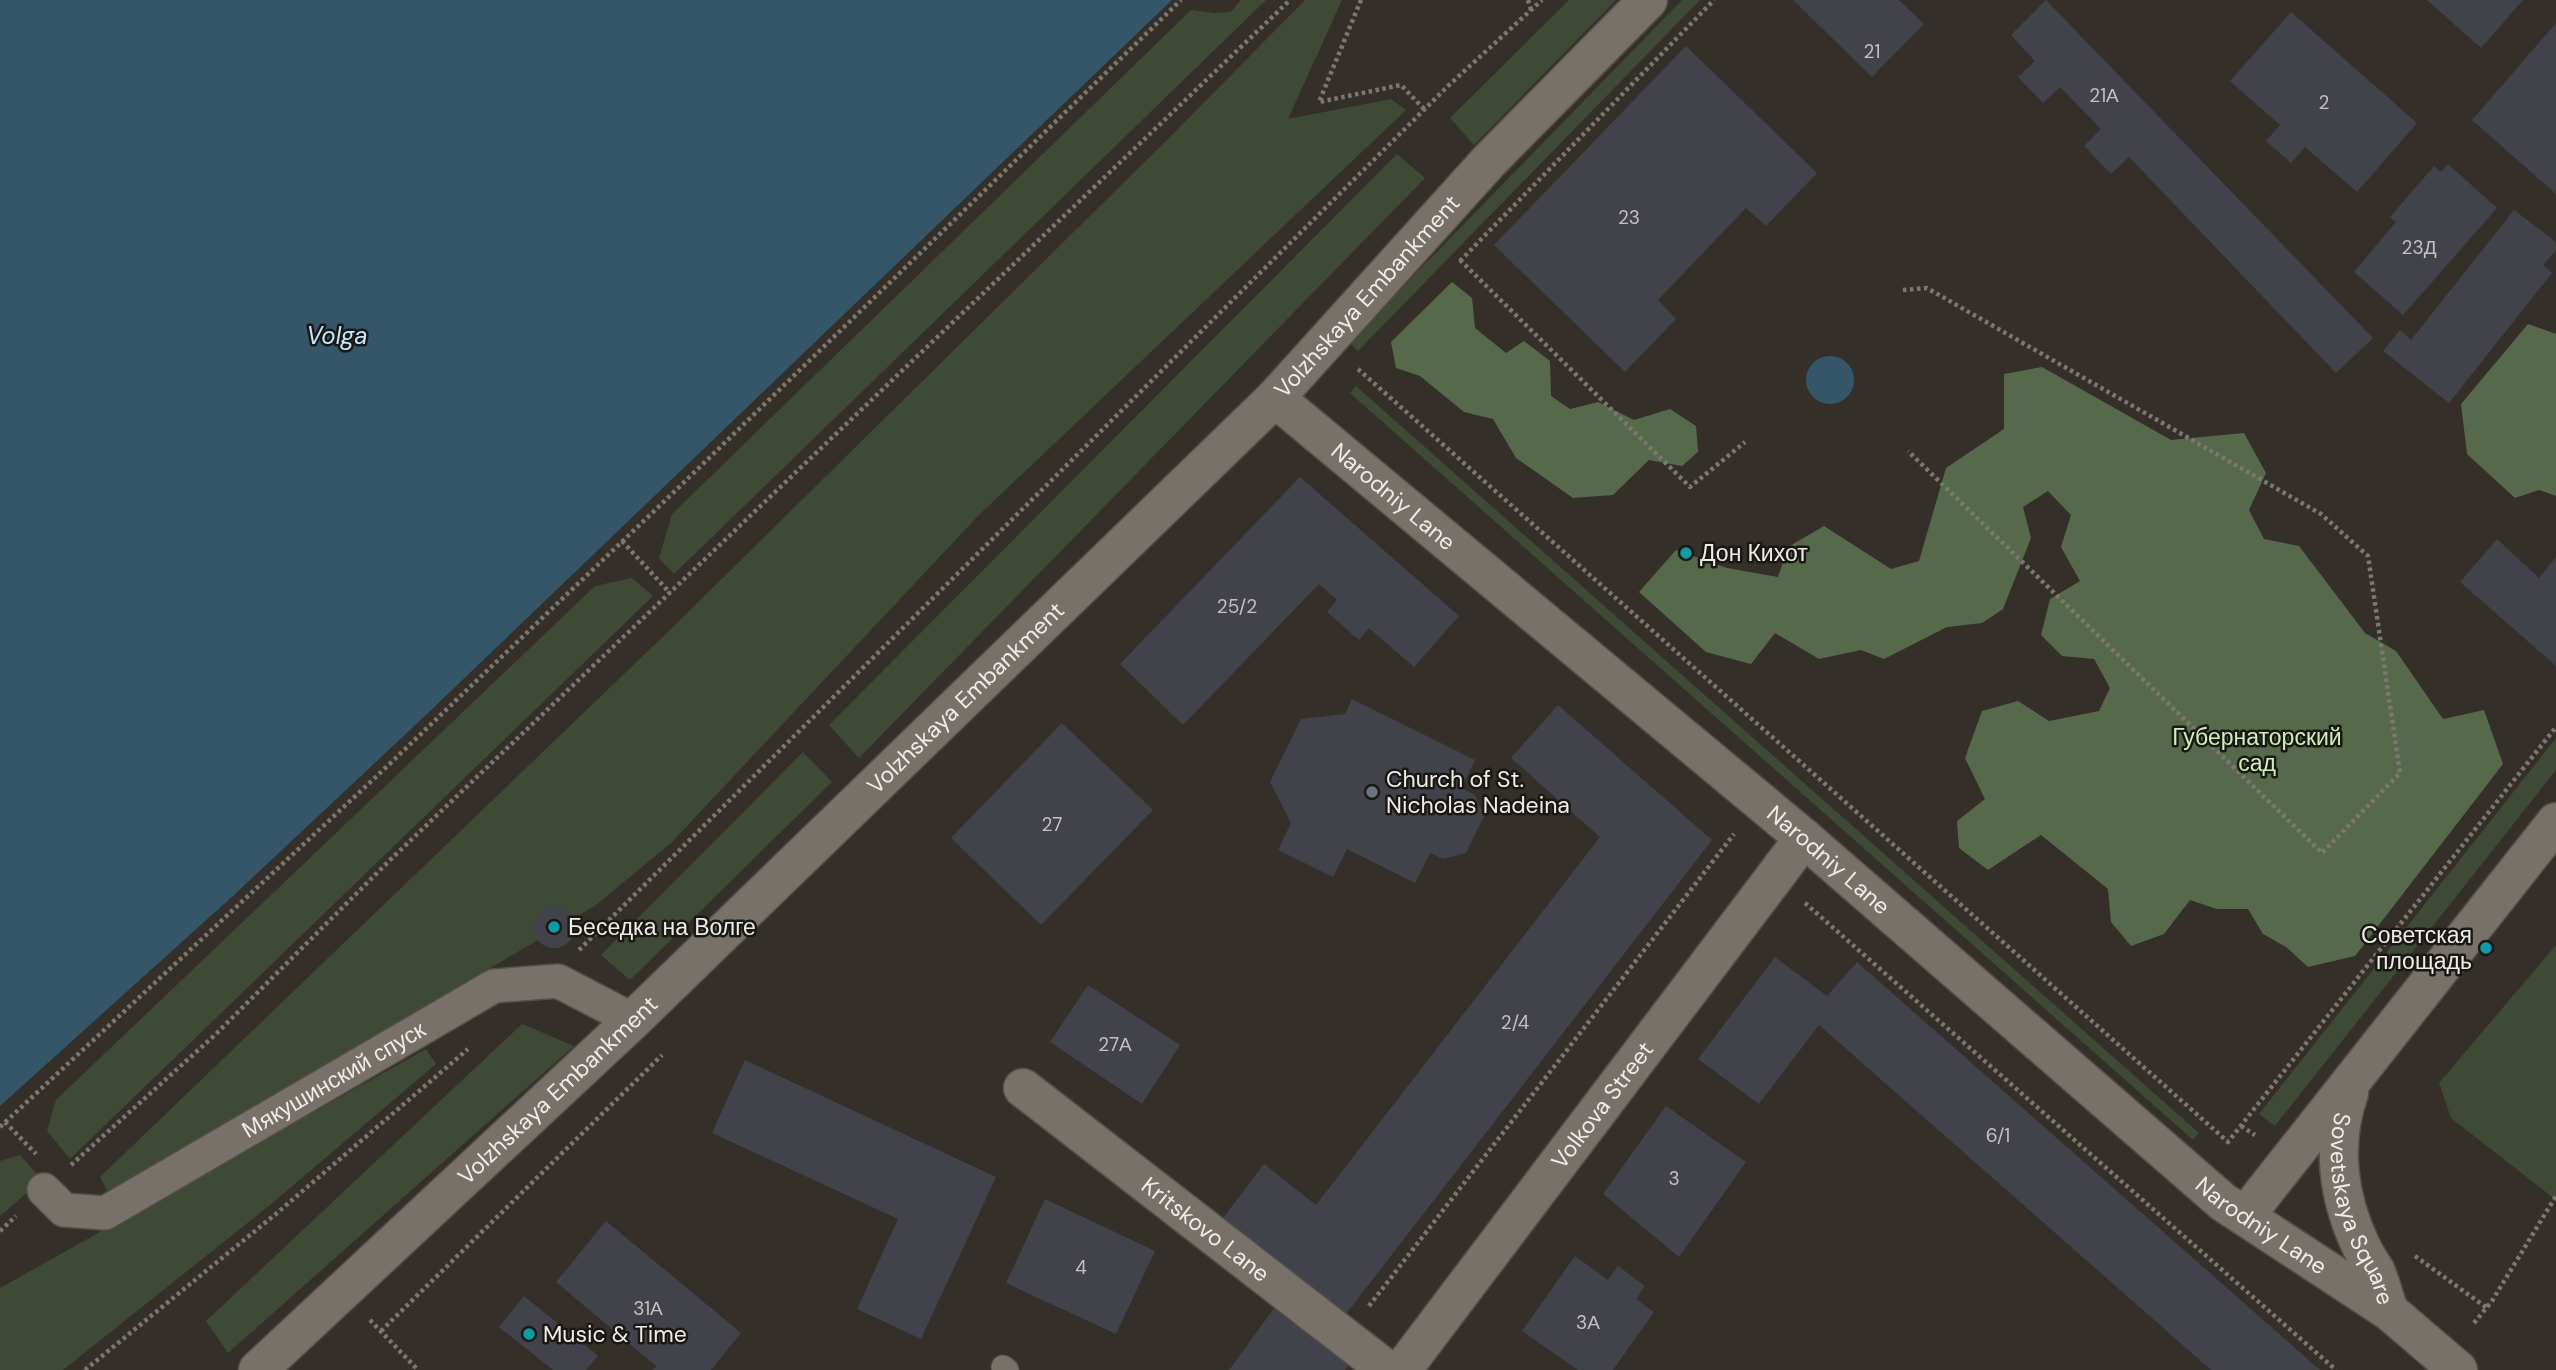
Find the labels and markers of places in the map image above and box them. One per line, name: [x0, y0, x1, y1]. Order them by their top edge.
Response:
place label: Дон Кихот: [1700, 538, 1808, 568]
marker: Дон Кихот: [1678, 545, 1694, 561]
place label: Church of St. Nicholas Nadeina: [1386, 764, 1570, 820]
marker: Church of St. Nicholas Nadeina: [1364, 784, 1380, 800]
place label: Беседка на Волге: [568, 912, 756, 942]
marker: Беседка на Волге: [546, 919, 562, 935]
place label: Советская площадь: [2361, 920, 2472, 976]
marker: Советская площадь: [2478, 940, 2494, 956]
place label: Music & Time: [543, 1319, 687, 1349]
marker: Music & Time: [521, 1326, 537, 1342]

